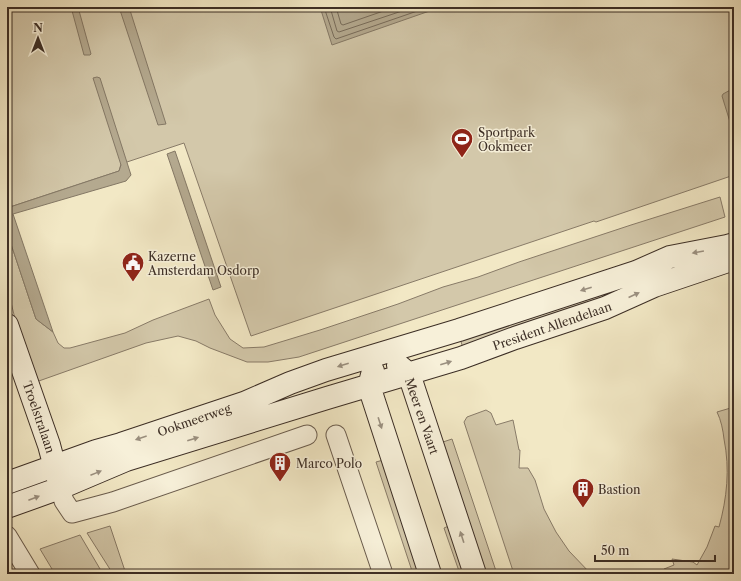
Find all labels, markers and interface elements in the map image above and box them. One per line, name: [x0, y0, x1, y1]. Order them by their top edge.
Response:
north arrow: [18, 18, 58, 58]
text: N: [33, 21, 43, 35]
place label: Sportpark Ookmeer: [478, 125, 536, 154]
sports icon: Sportpark Ookmeer: [449, 126, 475, 159]
place label: Kazerne Amsterdam Osdorp: [147, 249, 259, 278]
one-way arrow: [692, 249, 704, 255]
public building icon: Kazerne Amsterdam Osdorp: [120, 250, 146, 283]
one-way arrow: [580, 286, 592, 292]
one-way arrow: [629, 292, 640, 298]
street label: President Allendelaan: [490, 298, 614, 353]
one-way arrow: [441, 360, 453, 366]
one-way arrow: [336, 362, 348, 368]
street label: Meer en Vaart: [402, 376, 442, 457]
street label: Troelstralaan: [20, 379, 58, 455]
street label: Ookmeerweg: [155, 400, 233, 440]
one-way arrow: [377, 418, 383, 430]
one-way arrow: [135, 435, 147, 441]
one-way arrow: [188, 436, 200, 442]
building icon: Marco Polo: [267, 450, 293, 483]
place label: Marco Polo: [296, 456, 362, 471]
one-way arrow: [90, 469, 102, 476]
building icon: Bastion: [570, 476, 596, 509]
place label: Bastion: [598, 482, 641, 497]
one-way arrow: [28, 494, 40, 500]
one-way arrow: [459, 531, 465, 543]
scale bar: [595, 537, 715, 563]
text: 50 m: [601, 543, 630, 558]

